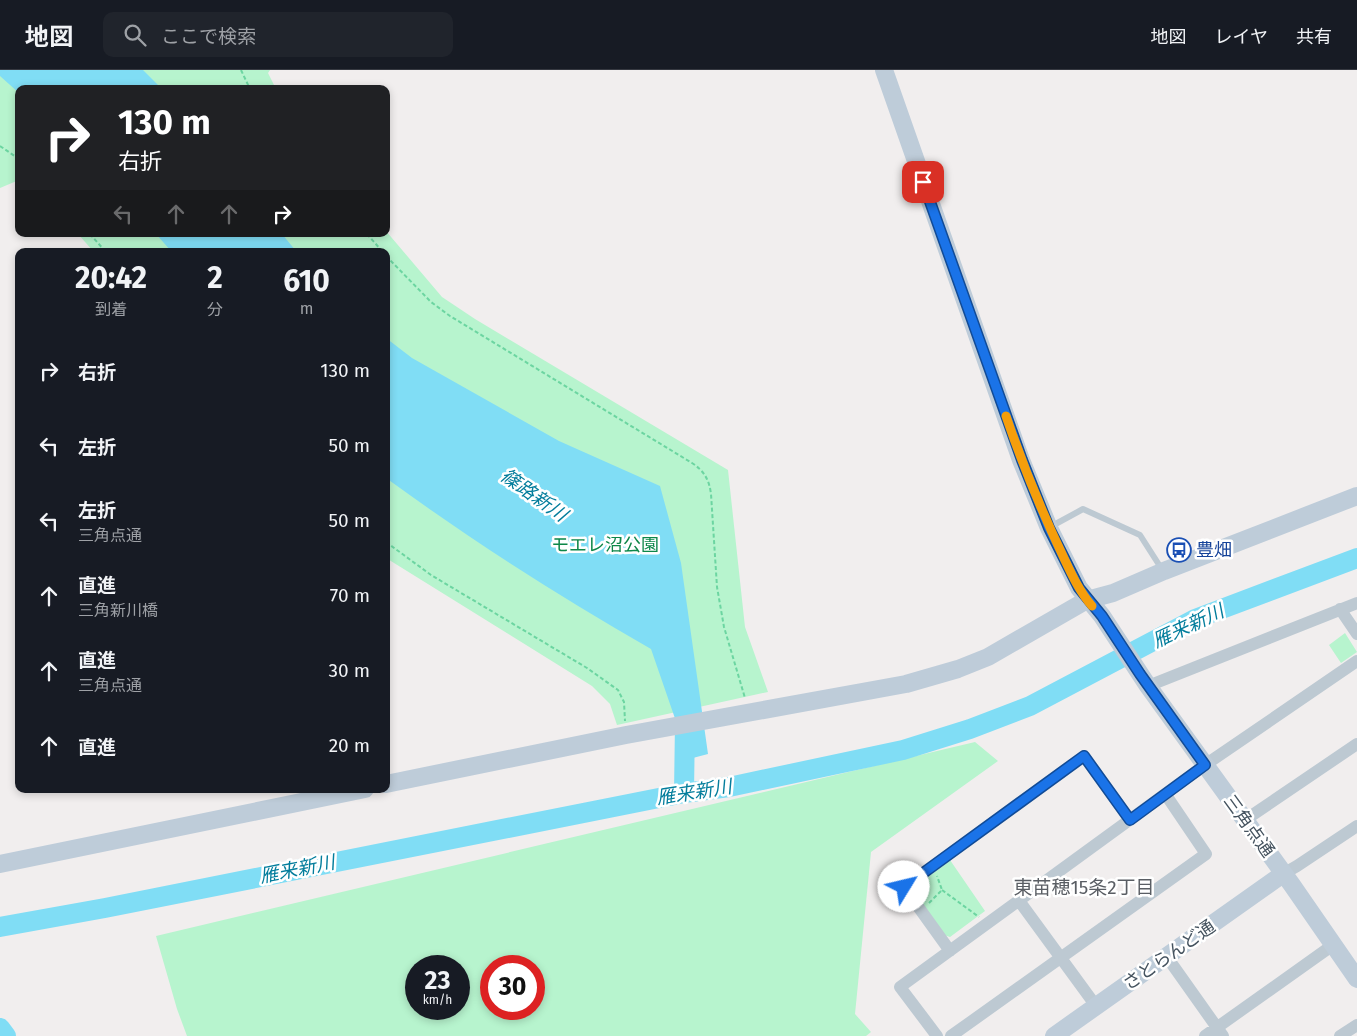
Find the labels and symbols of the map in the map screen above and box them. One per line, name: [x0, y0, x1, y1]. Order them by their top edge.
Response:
pin: [902, 161, 944, 203]
water label: 篠路新川: [496, 464, 573, 527]
park label: モエレ沼公園: [551, 534, 659, 556]
bus stop icon: 豊畑: [1166, 537, 1192, 563]
place label: 豊畑: [1196, 539, 1232, 561]
water label: 雁来新川: [1149, 599, 1229, 652]
water label: 雁来新川: [655, 774, 735, 809]
street label: 三角点通: [1219, 790, 1279, 862]
water label: 雁来新川: [257, 850, 338, 888]
position arrow: [877, 860, 929, 912]
district label: 東苗穂15条2丁目: [1013, 876, 1155, 899]
street label: さとらんど通: [1119, 915, 1219, 995]
speed limit sign: 30: [480, 955, 545, 1020]

